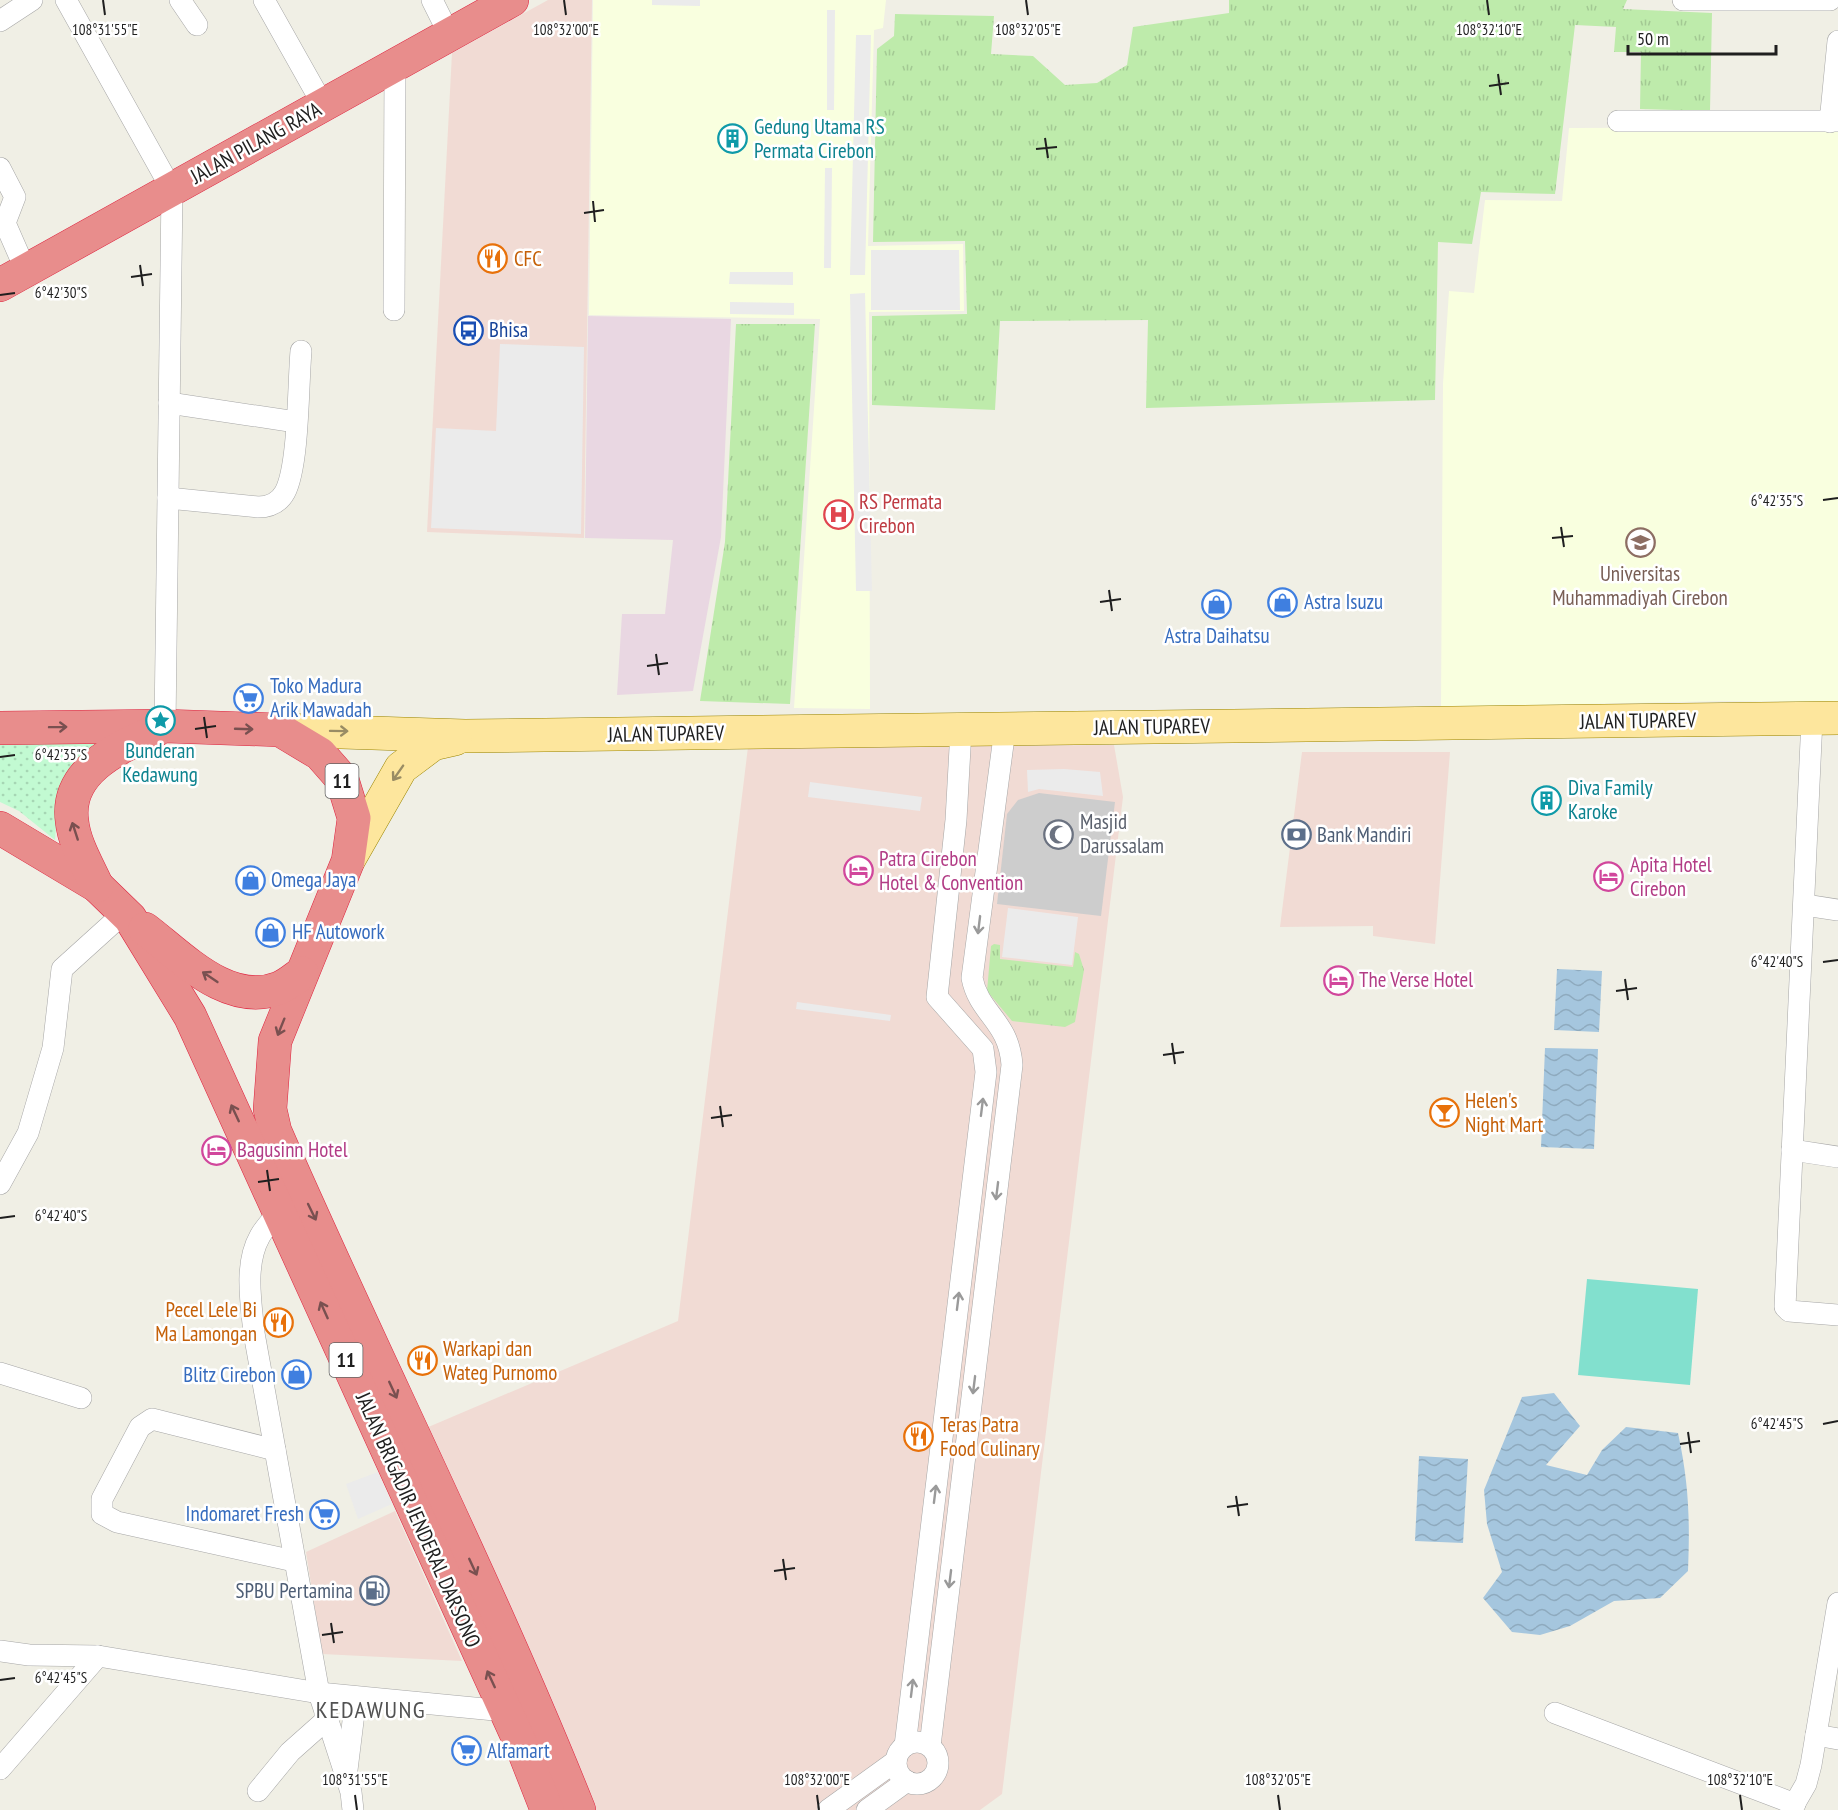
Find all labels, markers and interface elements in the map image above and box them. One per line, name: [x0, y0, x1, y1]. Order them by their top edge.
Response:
scale bar: [1628, 18, 1776, 56]
text: 108°31'55"E: [72, 20, 138, 39]
text: 108°32'00"E: [533, 20, 599, 39]
text: 108°32'05"E: [995, 20, 1061, 39]
text: 108°32'10"E: [1456, 20, 1522, 39]
text: 50 m: [1637, 27, 1669, 50]
street label: JALAN PILANG RAYA: [185, 95, 326, 190]
place label: Gedung Utama RS Permata Cirebon: [754, 113, 885, 164]
building icon: Gedung Utama RS Permata Cirebon: [717, 123, 749, 155]
restaurant icon: CFC: [477, 243, 509, 275]
place label: CFC: [514, 245, 542, 272]
text: 6°42'30"S: [35, 283, 87, 302]
bus stop icon: Bhisa: [452, 314, 484, 346]
place label: Bhisa: [489, 316, 528, 343]
place label: RS Permata Cirebon: [859, 488, 942, 539]
text: 6°42'35"S: [1751, 491, 1803, 510]
hospital icon: RS Permata Cirebon: [822, 498, 854, 530]
school or university icon: Universitas Muhammadiyah Cirebon: [1624, 527, 1656, 559]
place label: Universitas Muhammadiyah Cirebon: [1552, 560, 1728, 611]
shop icon: Astra Isuzu: [1267, 586, 1299, 618]
place label: Astra Isuzu: [1304, 588, 1383, 615]
shop icon: Astra Daihatsu: [1201, 589, 1233, 621]
place label: Astra Daihatsu: [1164, 622, 1270, 649]
place label: Toko Madura Arik Mawadah: [270, 672, 372, 723]
supermarket icon: Toko Madura Arik Mawadah: [233, 682, 265, 714]
place icon: Bunderan Kedawung: [144, 704, 176, 736]
street label: JALAN TUPAREV: [1579, 706, 1697, 735]
street label: JALAN TUPAREV: [1093, 712, 1211, 741]
street label: JALAN TUPAREV: [607, 719, 725, 748]
one-way arrow: [48, 721, 68, 733]
one-way arrow: [233, 723, 253, 734]
one-way arrow: [328, 725, 348, 737]
place label: Bunderan Kedawung: [122, 737, 198, 788]
text: 6°42'35"S: [35, 745, 87, 764]
road number: 11: [326, 764, 358, 798]
one-way arrow: [392, 765, 404, 781]
place label: Diva Family Karoke: [1568, 774, 1653, 825]
building icon: Diva Family Karoke: [1531, 784, 1563, 816]
place label: Masjid Darussalam: [1080, 808, 1164, 859]
mosque icon: Masjid Darussalam: [1043, 818, 1075, 850]
bank icon: Bank Mandiri: [1280, 819, 1312, 851]
place label: Bank Mandiri: [1317, 821, 1412, 848]
one-way arrow: [69, 822, 80, 841]
place label: Patra Cirebon Hotel & Convention: [879, 845, 1023, 896]
place label: Apita Hotel Cirebon: [1630, 851, 1712, 902]
hotel icon: Patra Cirebon Hotel & Convention: [842, 855, 874, 887]
hotel icon: Apita Hotel Cirebon: [1593, 861, 1625, 893]
shop icon: Omega Jaya: [234, 864, 266, 896]
place label: Omega Jaya: [271, 866, 356, 893]
one-way arrow: [973, 915, 984, 934]
shop icon: HF Autowork: [255, 916, 287, 948]
place label: HF Autowork: [292, 918, 385, 945]
text: 6°42'40"S: [1751, 952, 1803, 971]
hotel icon: The Verse Hotel: [1322, 964, 1354, 996]
place label: The Verse Hotel: [1359, 966, 1473, 993]
one-way arrow: [201, 971, 218, 984]
one-way arrow: [275, 1018, 286, 1036]
place label: Helen's Night Mart: [1465, 1087, 1543, 1138]
bar icon: Helen's Night Mart: [1428, 1097, 1460, 1129]
one-way arrow: [977, 1098, 988, 1118]
one-way arrow: [229, 1105, 241, 1123]
hotel icon: Bagusinn Hotel: [200, 1134, 232, 1166]
place label: Bagusinn Hotel: [237, 1136, 348, 1163]
one-way arrow: [991, 1181, 1002, 1201]
one-way arrow: [306, 1203, 318, 1221]
text: 6°42'40"S: [35, 1206, 87, 1225]
one-way arrow: [953, 1291, 964, 1311]
place label: Pecel Lele Bi Ma Lamongan: [155, 1296, 257, 1347]
one-way arrow: [318, 1302, 329, 1320]
restaurant icon: Pecel Lele Bi Ma Lamongan: [262, 1306, 294, 1338]
place label: Warkapi dan Wateg Purnomo: [443, 1335, 557, 1386]
road number: 11: [330, 1343, 362, 1377]
restaurant icon: Warkapi dan Wateg Purnomo: [406, 1345, 438, 1377]
shop icon: Blitz Cirebon: [281, 1359, 313, 1391]
place label: Blitz Cirebon: [183, 1361, 276, 1388]
one-way arrow: [968, 1375, 979, 1395]
one-way arrow: [387, 1380, 399, 1398]
street label: JALAN BRIGADIR JENDERAL DARSONO: [350, 1387, 487, 1652]
place label: Teras Patra Food Culinary: [940, 1411, 1040, 1462]
text: 6°42'45"S: [1751, 1414, 1803, 1433]
restaurant icon: Teras Patra Food Culinary: [903, 1421, 935, 1453]
one-way arrow: [930, 1485, 941, 1505]
supermarket icon: Indomaret Fresh: [309, 1498, 341, 1530]
place label: Indomaret Fresh: [186, 1500, 304, 1527]
one-way arrow: [468, 1558, 480, 1576]
one-way arrow: [945, 1568, 956, 1588]
fuel station icon: SPBU Pertamina: [358, 1575, 390, 1607]
place label: SPBU Pertamina: [235, 1577, 353, 1604]
text: 6°42'45"S: [35, 1668, 87, 1687]
one-way arrow: [484, 1671, 496, 1689]
one-way arrow: [907, 1679, 918, 1698]
district label: KEDAWUNG: [316, 1694, 426, 1725]
supermarket icon: Alfamart: [450, 1735, 482, 1767]
place label: Alfamart: [487, 1737, 550, 1764]
text: 108°31'55"E: [322, 1770, 388, 1789]
text: 108°32'00"E: [784, 1770, 850, 1789]
text: 108°32'05"E: [1245, 1770, 1311, 1789]
text: 108°32'10"E: [1707, 1770, 1773, 1789]

